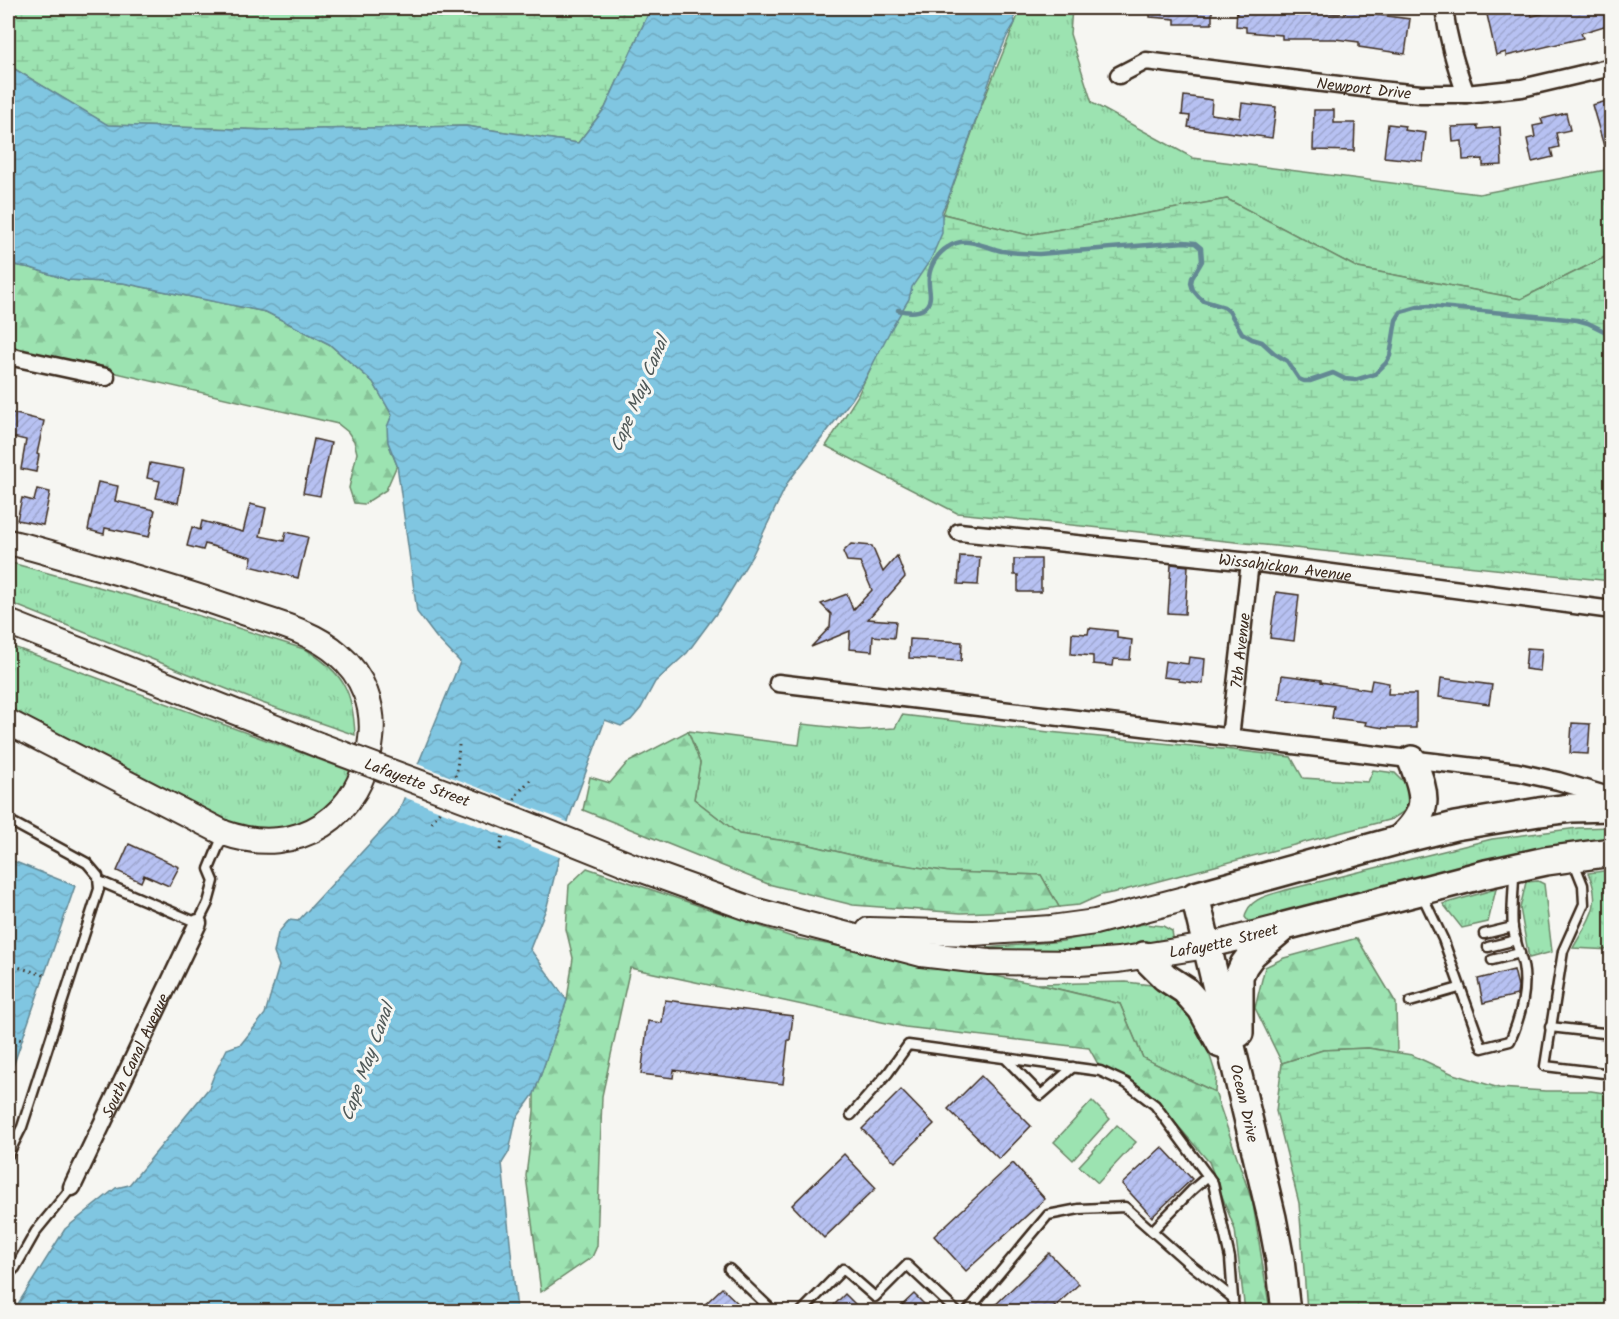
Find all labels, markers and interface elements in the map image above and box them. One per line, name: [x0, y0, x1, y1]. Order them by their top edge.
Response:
street label: Newport Drive: [1315, 71, 1412, 107]
water label: Cape May Canal: [603, 329, 679, 457]
street label: Wissahickon Avenue: [1217, 548, 1353, 589]
street label: 7th Avenue: [1225, 612, 1258, 690]
street label: Lafayette Street: [360, 752, 474, 815]
street label: Lafayette Street: [1167, 917, 1282, 966]
street label: South Canal Avenue: [96, 989, 177, 1122]
water label: Cape May Canal: [334, 996, 404, 1125]
street label: Ocean Drive: [1222, 1062, 1265, 1145]

